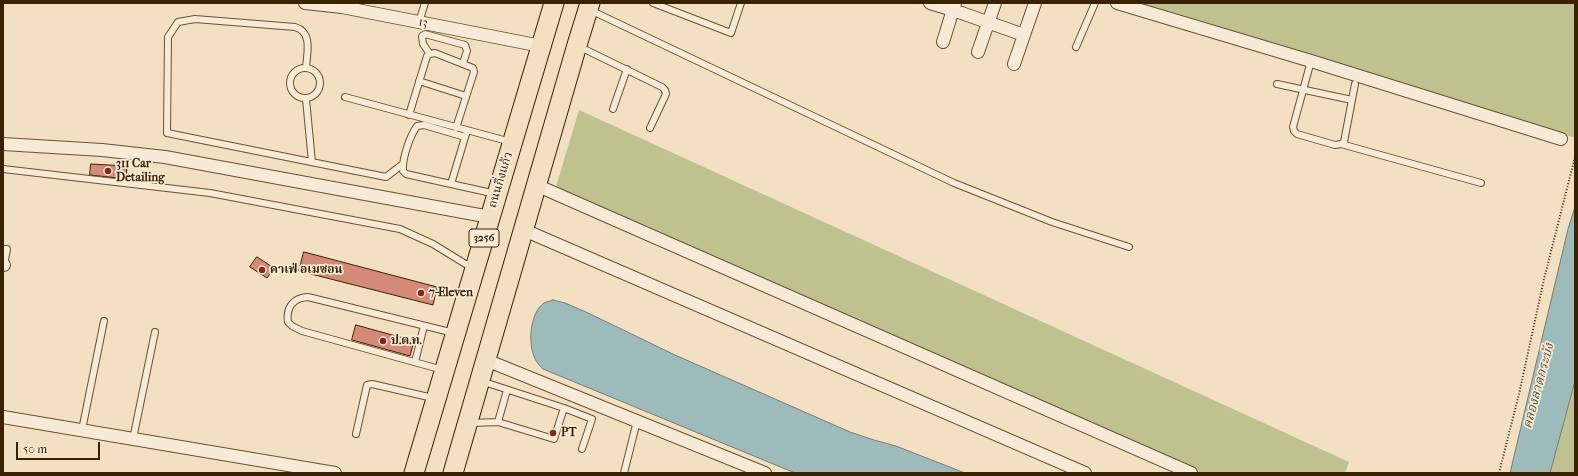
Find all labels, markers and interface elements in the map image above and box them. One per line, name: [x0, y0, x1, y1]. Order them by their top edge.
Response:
street label: 13: [417, 15, 429, 31]
street label: ถนนกิ่งแก้ว: [486, 150, 516, 210]
place label: 311 Car Detailing: [116, 157, 165, 185]
marker: 311 Car Detailing: [103, 166, 113, 176]
road number: 3256: [469, 229, 499, 247]
place label: คาเฟ่ อเมซอน: [270, 263, 343, 277]
marker: คาเฟ่ อเมซอน: [257, 265, 267, 275]
place label: 7-Eleven: [429, 286, 473, 300]
marker: 7-Eleven: [416, 288, 426, 298]
place label: ป.ต.ท.: [391, 334, 422, 348]
marker: ป.ต.ท.: [378, 336, 388, 346]
water label: คลองลาดกระบัง: [1520, 342, 1558, 430]
place label: PT: [561, 426, 577, 440]
marker: PT: [548, 428, 558, 438]
scale bar: [18, 434, 102, 460]
text: 50 m: [23, 442, 47, 456]

